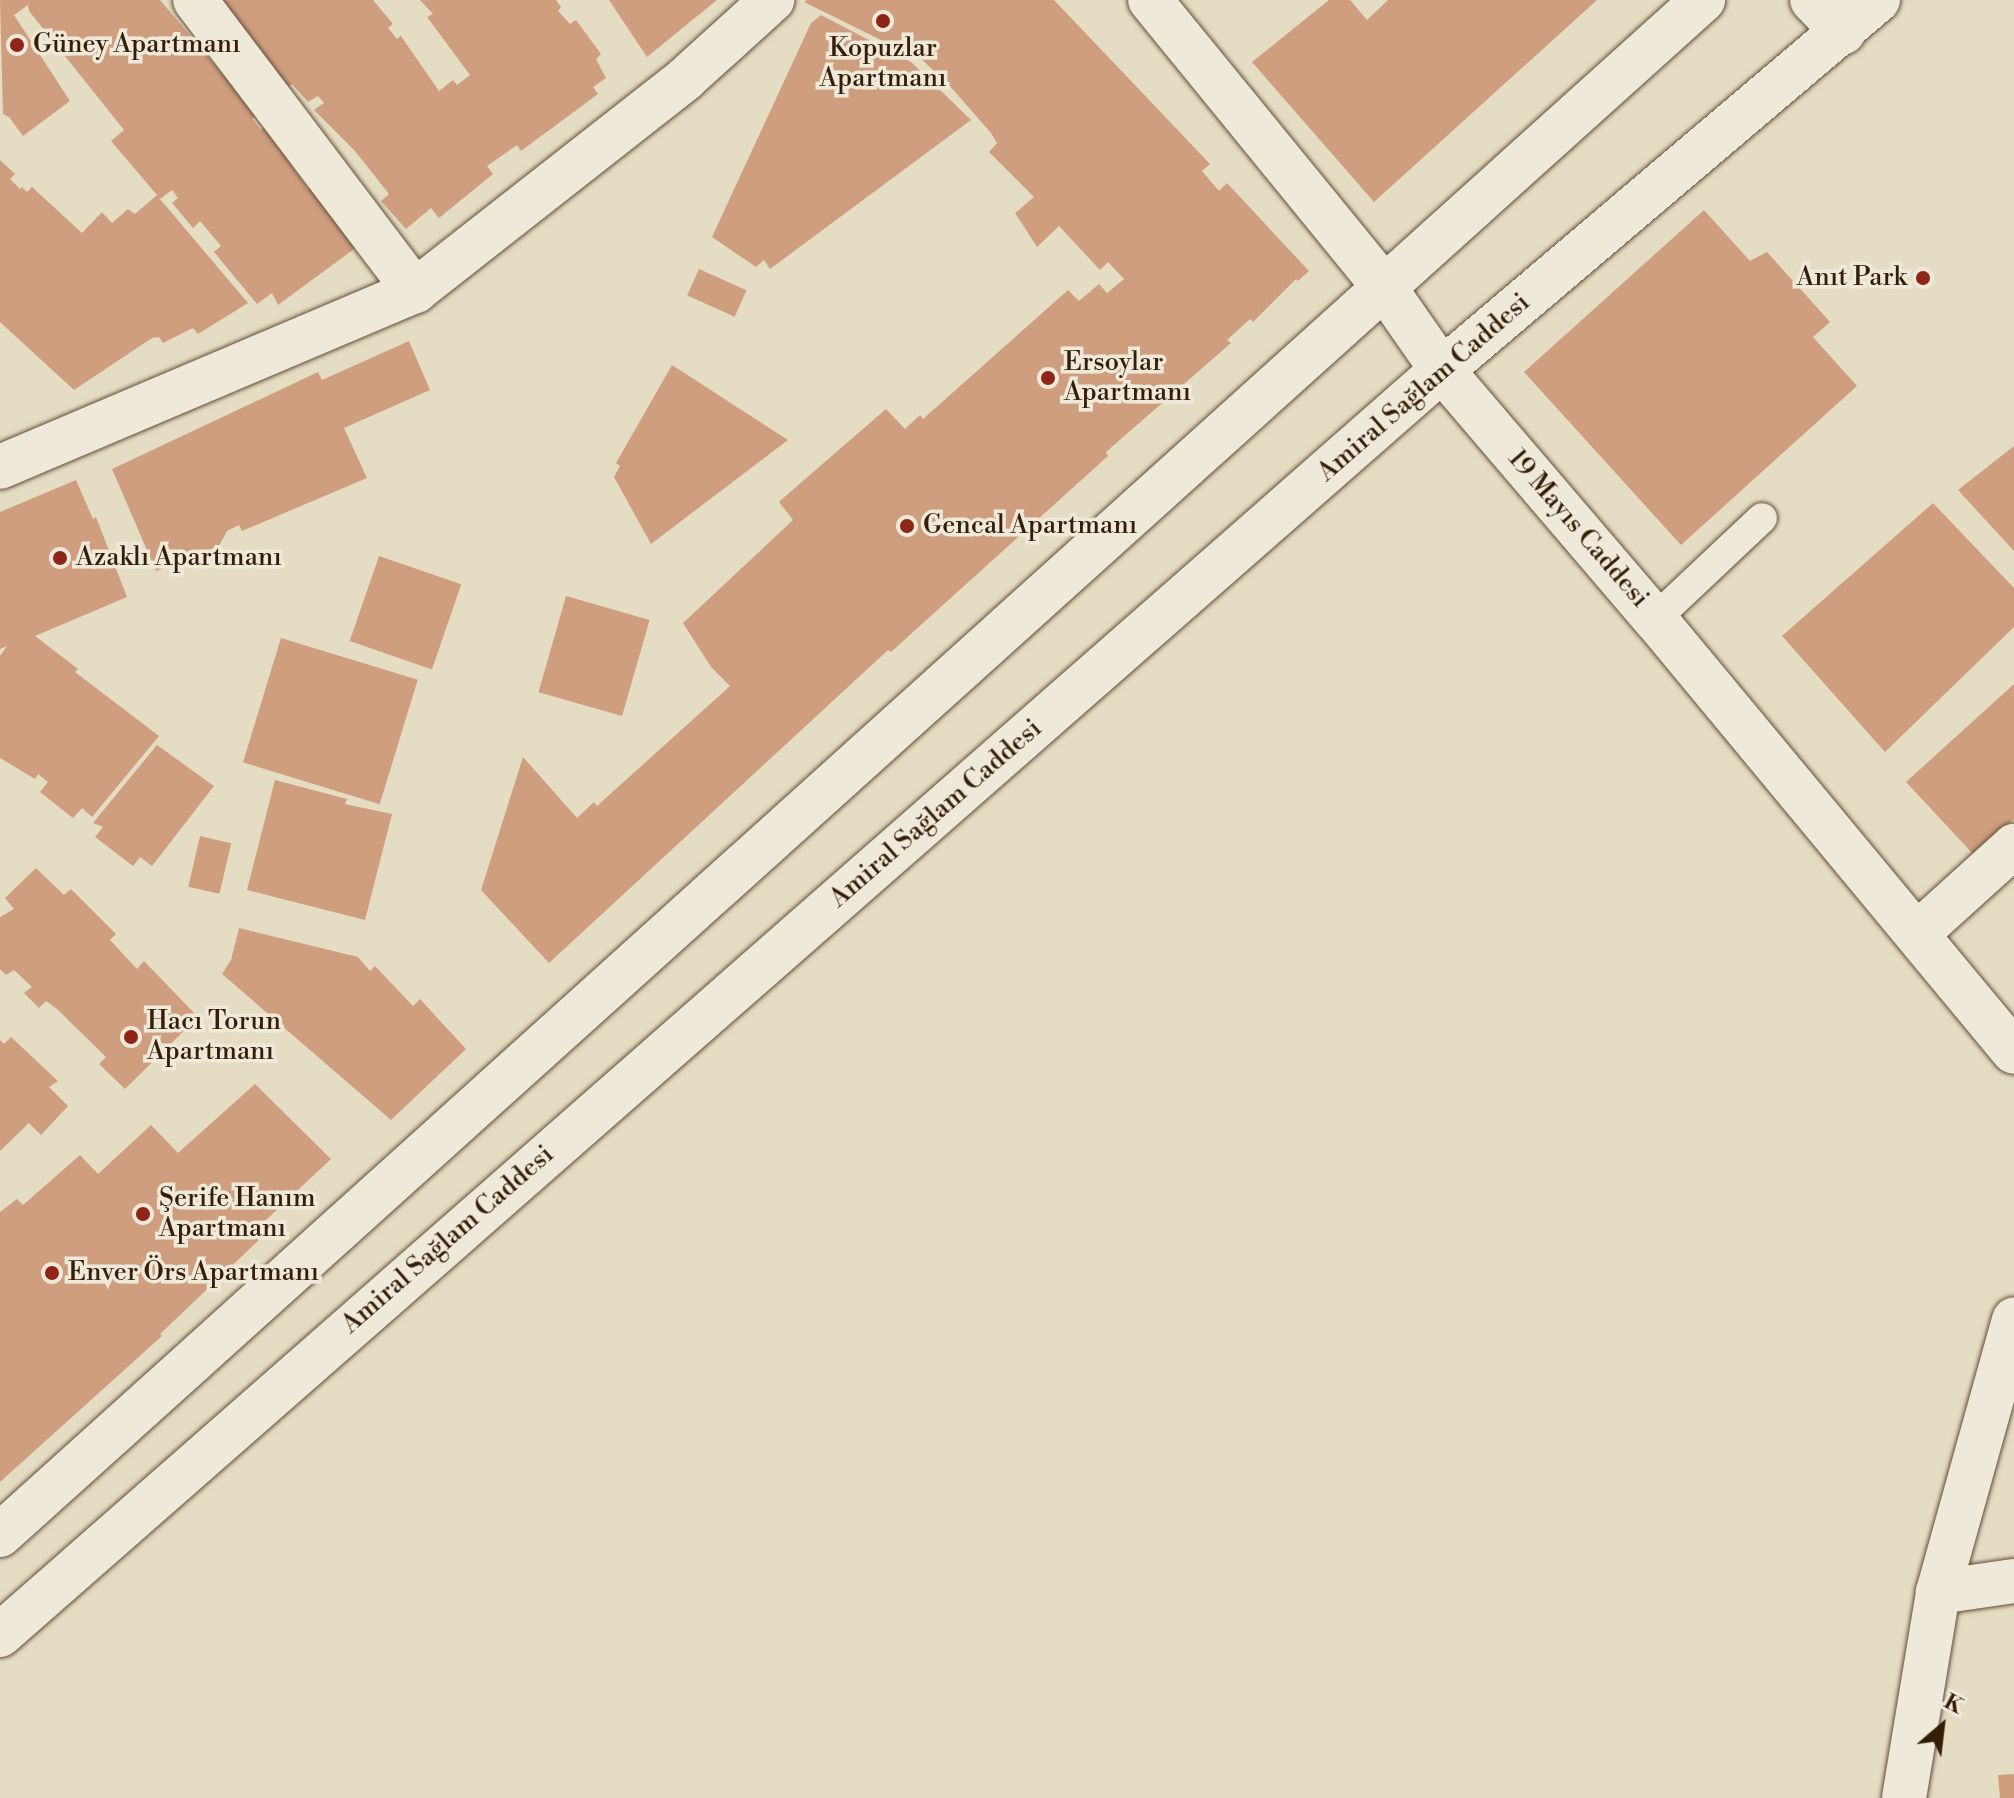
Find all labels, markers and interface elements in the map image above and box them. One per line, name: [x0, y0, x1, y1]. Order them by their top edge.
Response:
marker: Kopuzlar Apartmanı: [874, 12, 892, 30]
place label: Güney Apartmanı: [33, 29, 241, 61]
place label: Kopuzlar Apartmanı: [819, 33, 947, 94]
marker: Güney Apartmanı: [8, 36, 26, 54]
place label: Anıt Park: [1796, 262, 1907, 294]
marker: Anıt Park: [1914, 269, 1932, 287]
street label: Amiral Sağlam Caddesi: [1312, 287, 1536, 489]
place label: Ersoylar Apartmanı: [1064, 347, 1191, 408]
marker: Ersoylar Apartmanı: [1039, 369, 1057, 387]
street label: 19 Mayıs Caddesi: [1501, 444, 1655, 614]
place label: Gencal Apartmanı: [923, 510, 1137, 542]
marker: Gencal Apartmanı: [898, 517, 916, 535]
place label: Azaklı Apartmanı: [76, 542, 282, 574]
marker: Azaklı Apartmanı: [51, 549, 69, 567]
street label: Amiral Sağlam Caddesi: [824, 713, 1048, 915]
place label: Hacı Torun Apartmanı: [147, 1006, 281, 1068]
marker: Hacı Torun Apartmanı: [122, 1028, 140, 1046]
street label: Amiral Sağlam Caddesi: [336, 1139, 560, 1341]
place label: Şerife Hanım Apartmanı: [159, 1183, 316, 1244]
marker: Şerife Hanım Apartmanı: [134, 1205, 152, 1223]
place label: Enver Örs Apartmanı: [68, 1257, 319, 1289]
marker: Enver Örs Apartmanı: [43, 1264, 61, 1282]
north arrow: [1902, 1686, 1982, 1766]
text: K: [1939, 1688, 1968, 1720]

